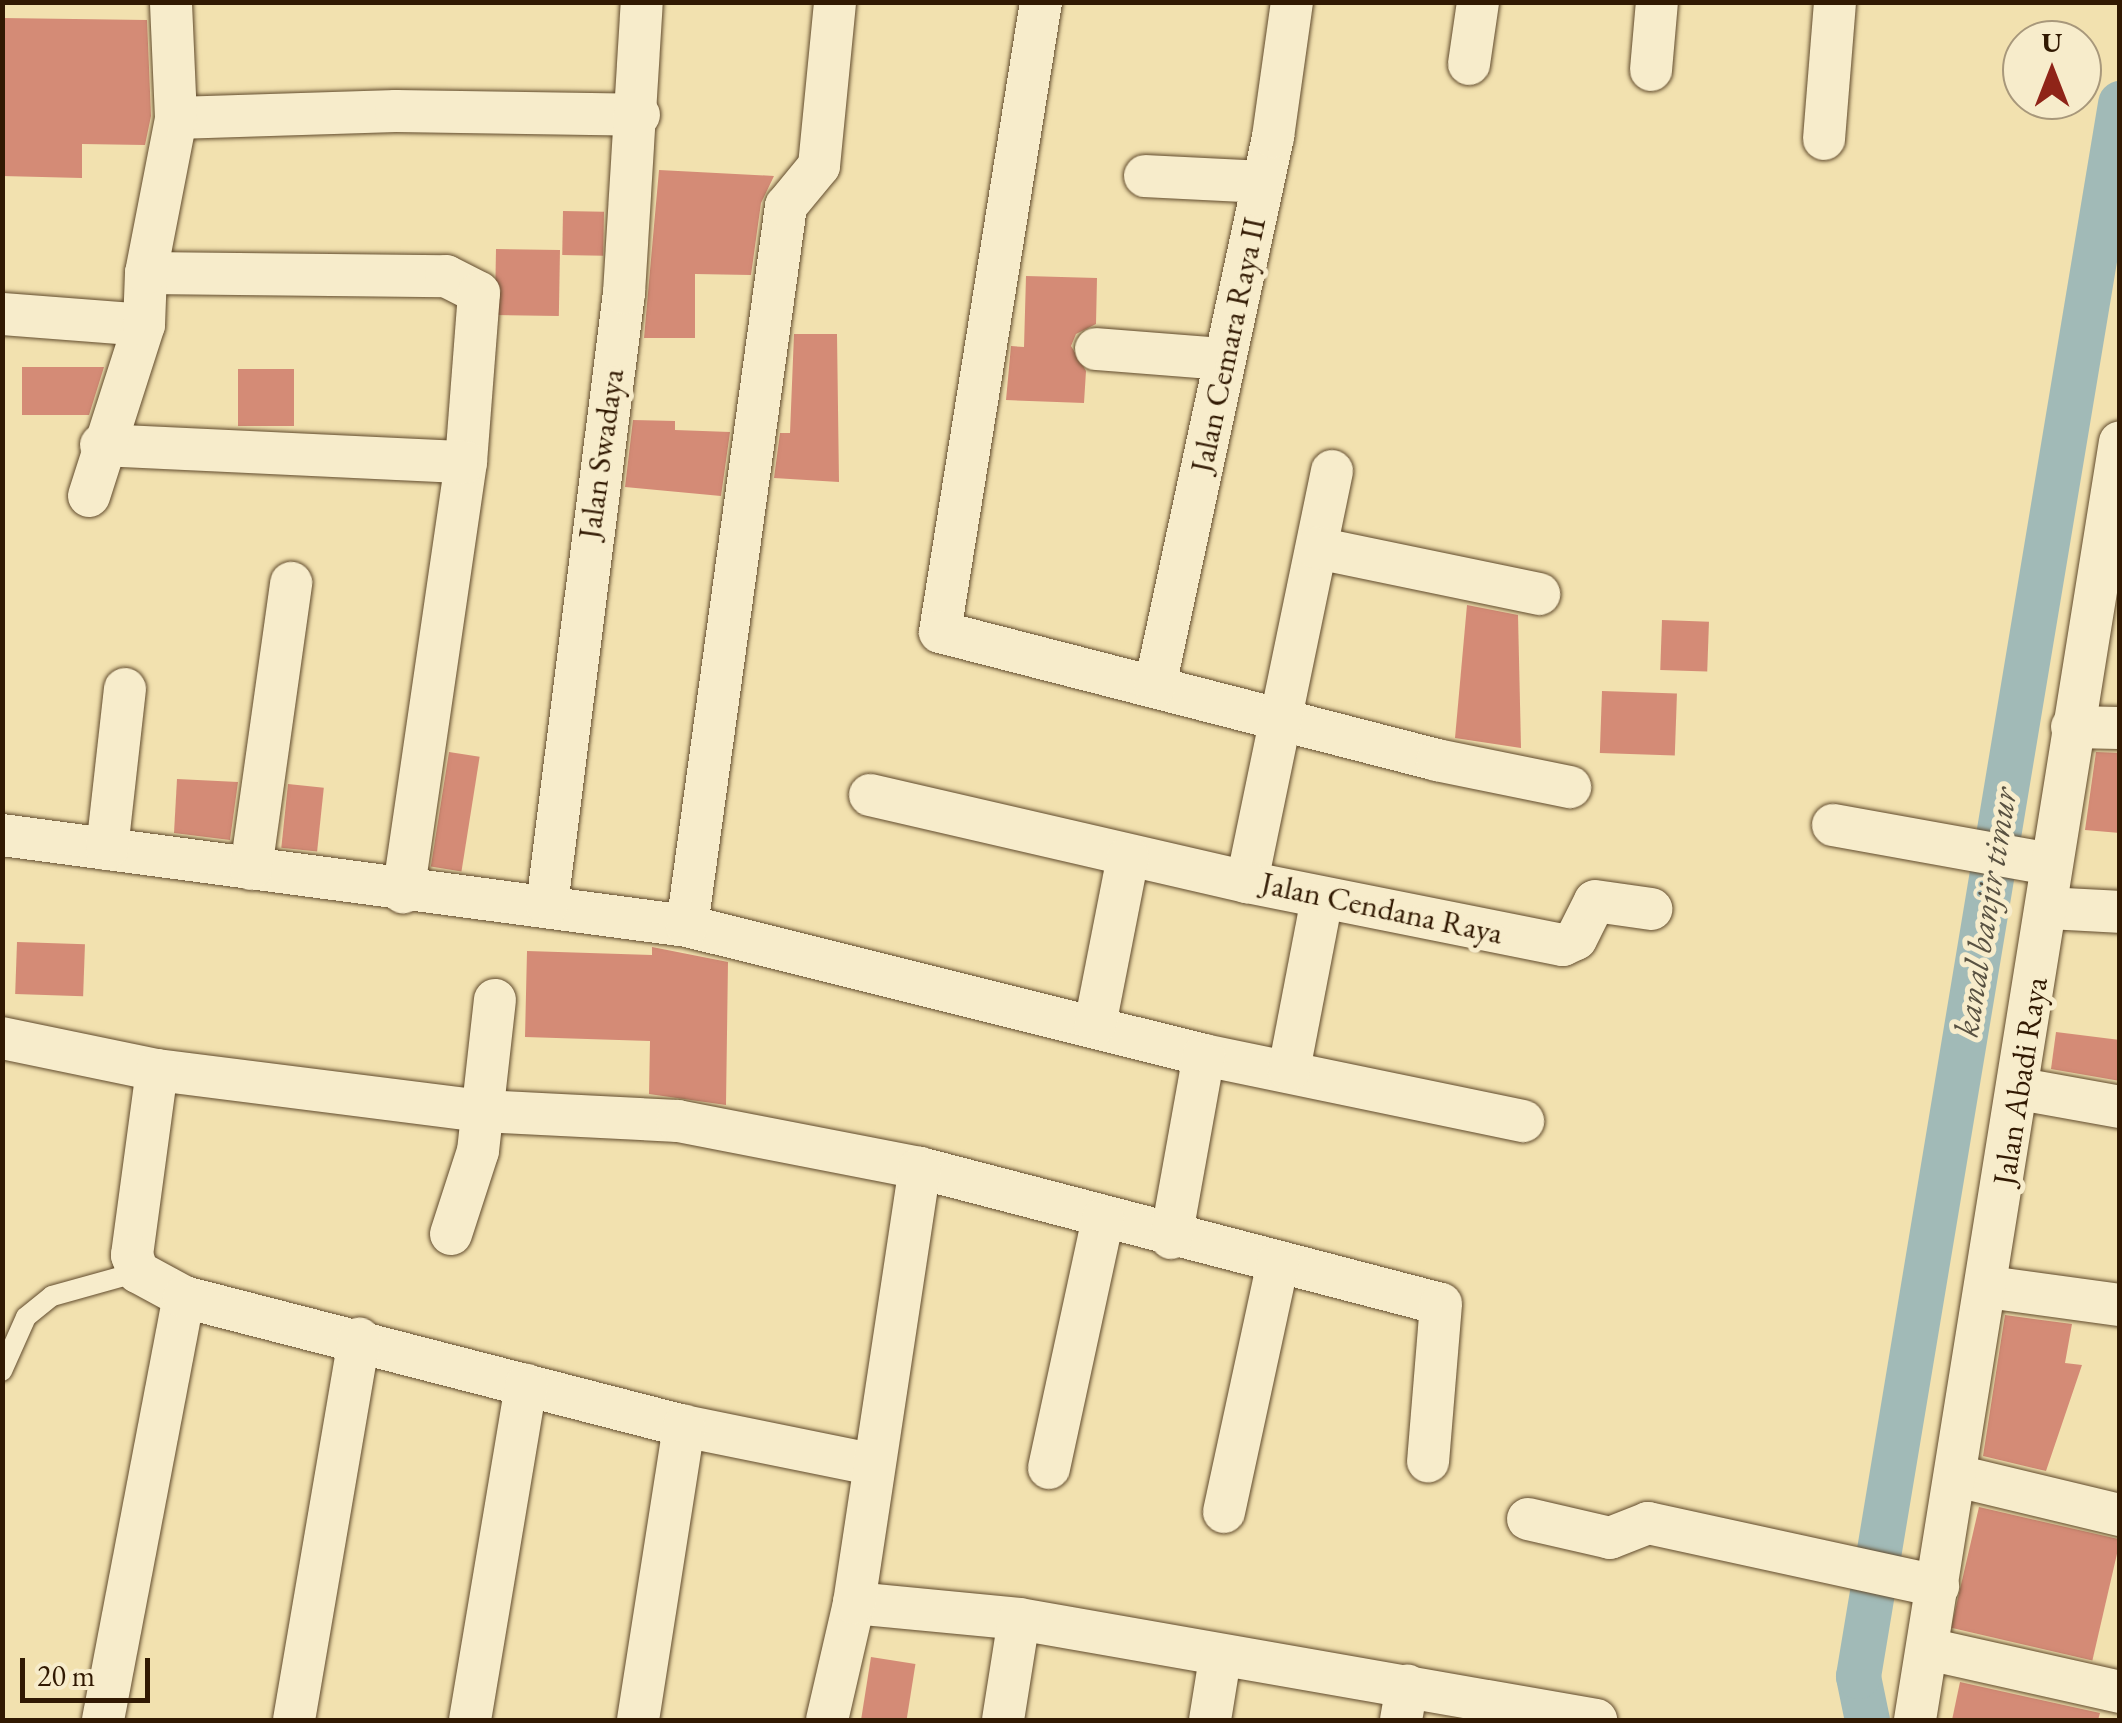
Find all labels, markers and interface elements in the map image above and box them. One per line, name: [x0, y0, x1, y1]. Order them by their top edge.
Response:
north arrow: [2002, 20, 2102, 120]
text: U: [2042, 24, 2062, 60]
street label: Jalan Cemara Raya II: [1182, 214, 1274, 476]
street label: Jalan Swadaya: [570, 366, 632, 542]
water label: kanal banjir timur: [1945, 784, 2025, 1040]
street label: Jalan Cendana Raya: [1258, 864, 1506, 952]
street label: Jalan Abadi Raya: [1985, 974, 2055, 1188]
scale bar: [25, 1638, 155, 1700]
text: 20 m: [37, 1656, 95, 1695]

